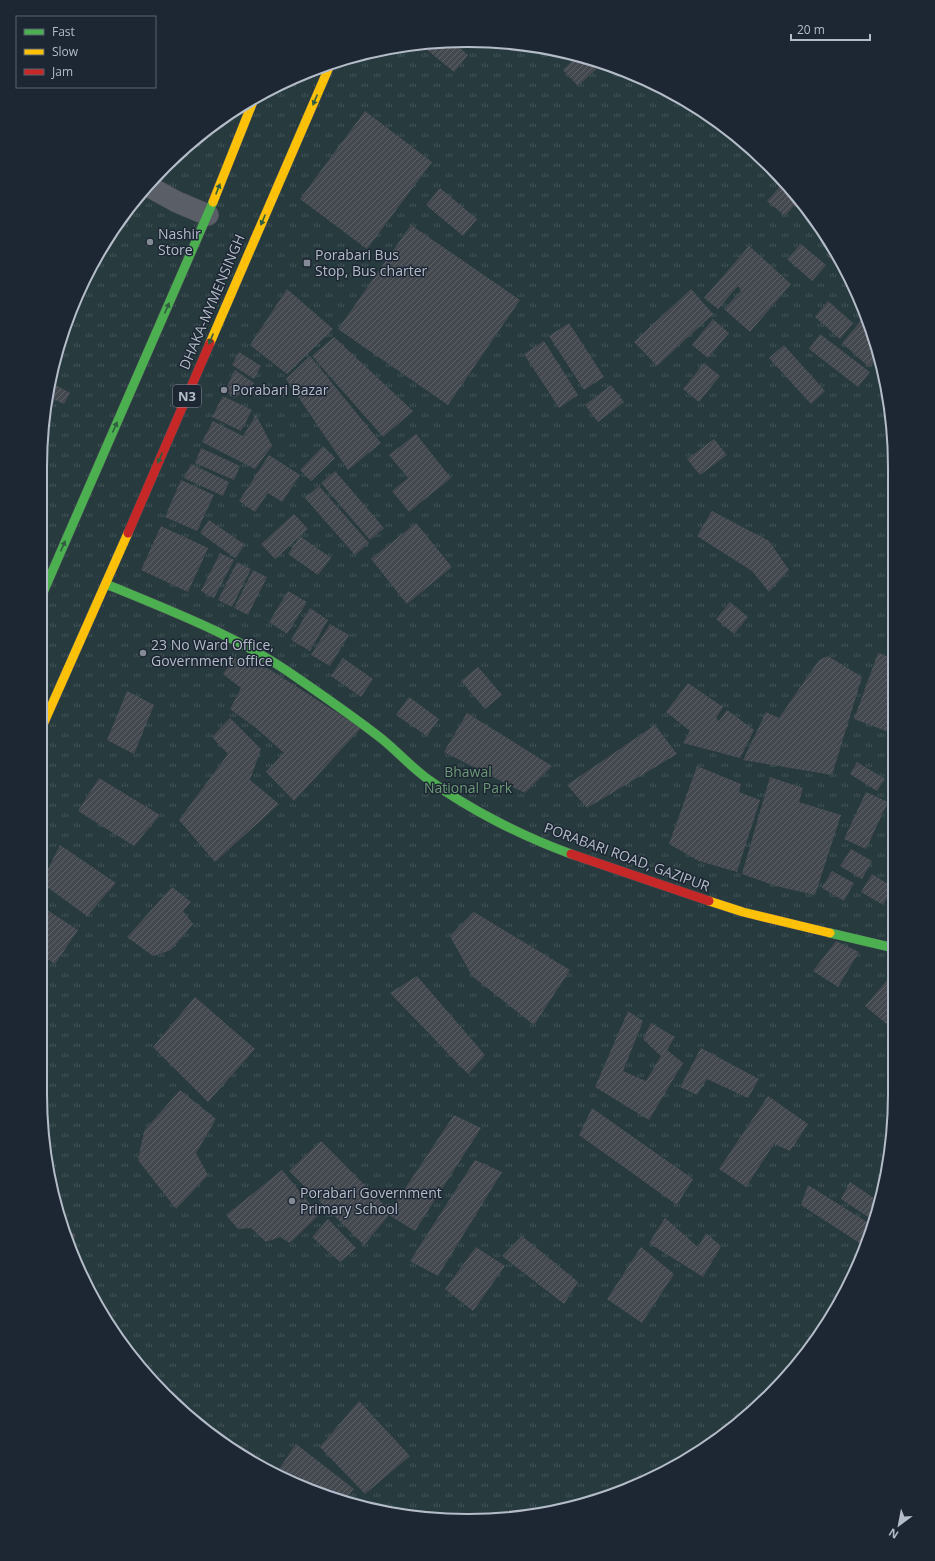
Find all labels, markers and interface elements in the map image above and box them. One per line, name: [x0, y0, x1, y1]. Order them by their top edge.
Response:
legend: [16, 16, 156, 88]
scale bar: [791, 16, 870, 42]
text: 20 m: [797, 21, 825, 38]
text: Fast: [52, 23, 75, 40]
text: Slow: [52, 43, 79, 60]
text: Jam: [51, 63, 73, 80]
one-way arrow: [311, 95, 317, 107]
one-way arrow: [216, 182, 222, 194]
one-way arrow: [260, 214, 266, 225]
place label: Nashir Store: [158, 224, 201, 259]
street label: DHAKA-MYMENSINGH: [174, 231, 249, 372]
marker: Nashir Store: [145, 237, 155, 247]
place label: Porabari Bus Stop, Bus charter: [315, 245, 427, 280]
marker: Porabari Bus Stop, Bus charter: [302, 258, 312, 268]
one-way arrow: [164, 302, 170, 314]
one-way arrow: [208, 333, 215, 345]
place label: Porabari Bazar: [232, 380, 329, 399]
road number: N3: [173, 385, 201, 407]
marker: Porabari Bazar: [219, 385, 229, 395]
one-way arrow: [112, 422, 118, 433]
one-way arrow: [157, 453, 163, 464]
one-way arrow: [60, 541, 66, 552]
place label: 23 No Ward Office, Government office: [151, 635, 274, 670]
marker: 23 No Ward Office, Government office: [138, 648, 148, 658]
park label: Bhawal National Park: [424, 762, 513, 797]
street label: PORABARI ROAD, GAZIPUR: [542, 818, 713, 895]
place label: Porabari Government Primary School: [300, 1183, 442, 1218]
marker: Porabari Government Primary School: [287, 1196, 297, 1206]
north arrow: [879, 1505, 919, 1545]
text: N: [886, 1525, 901, 1543]

